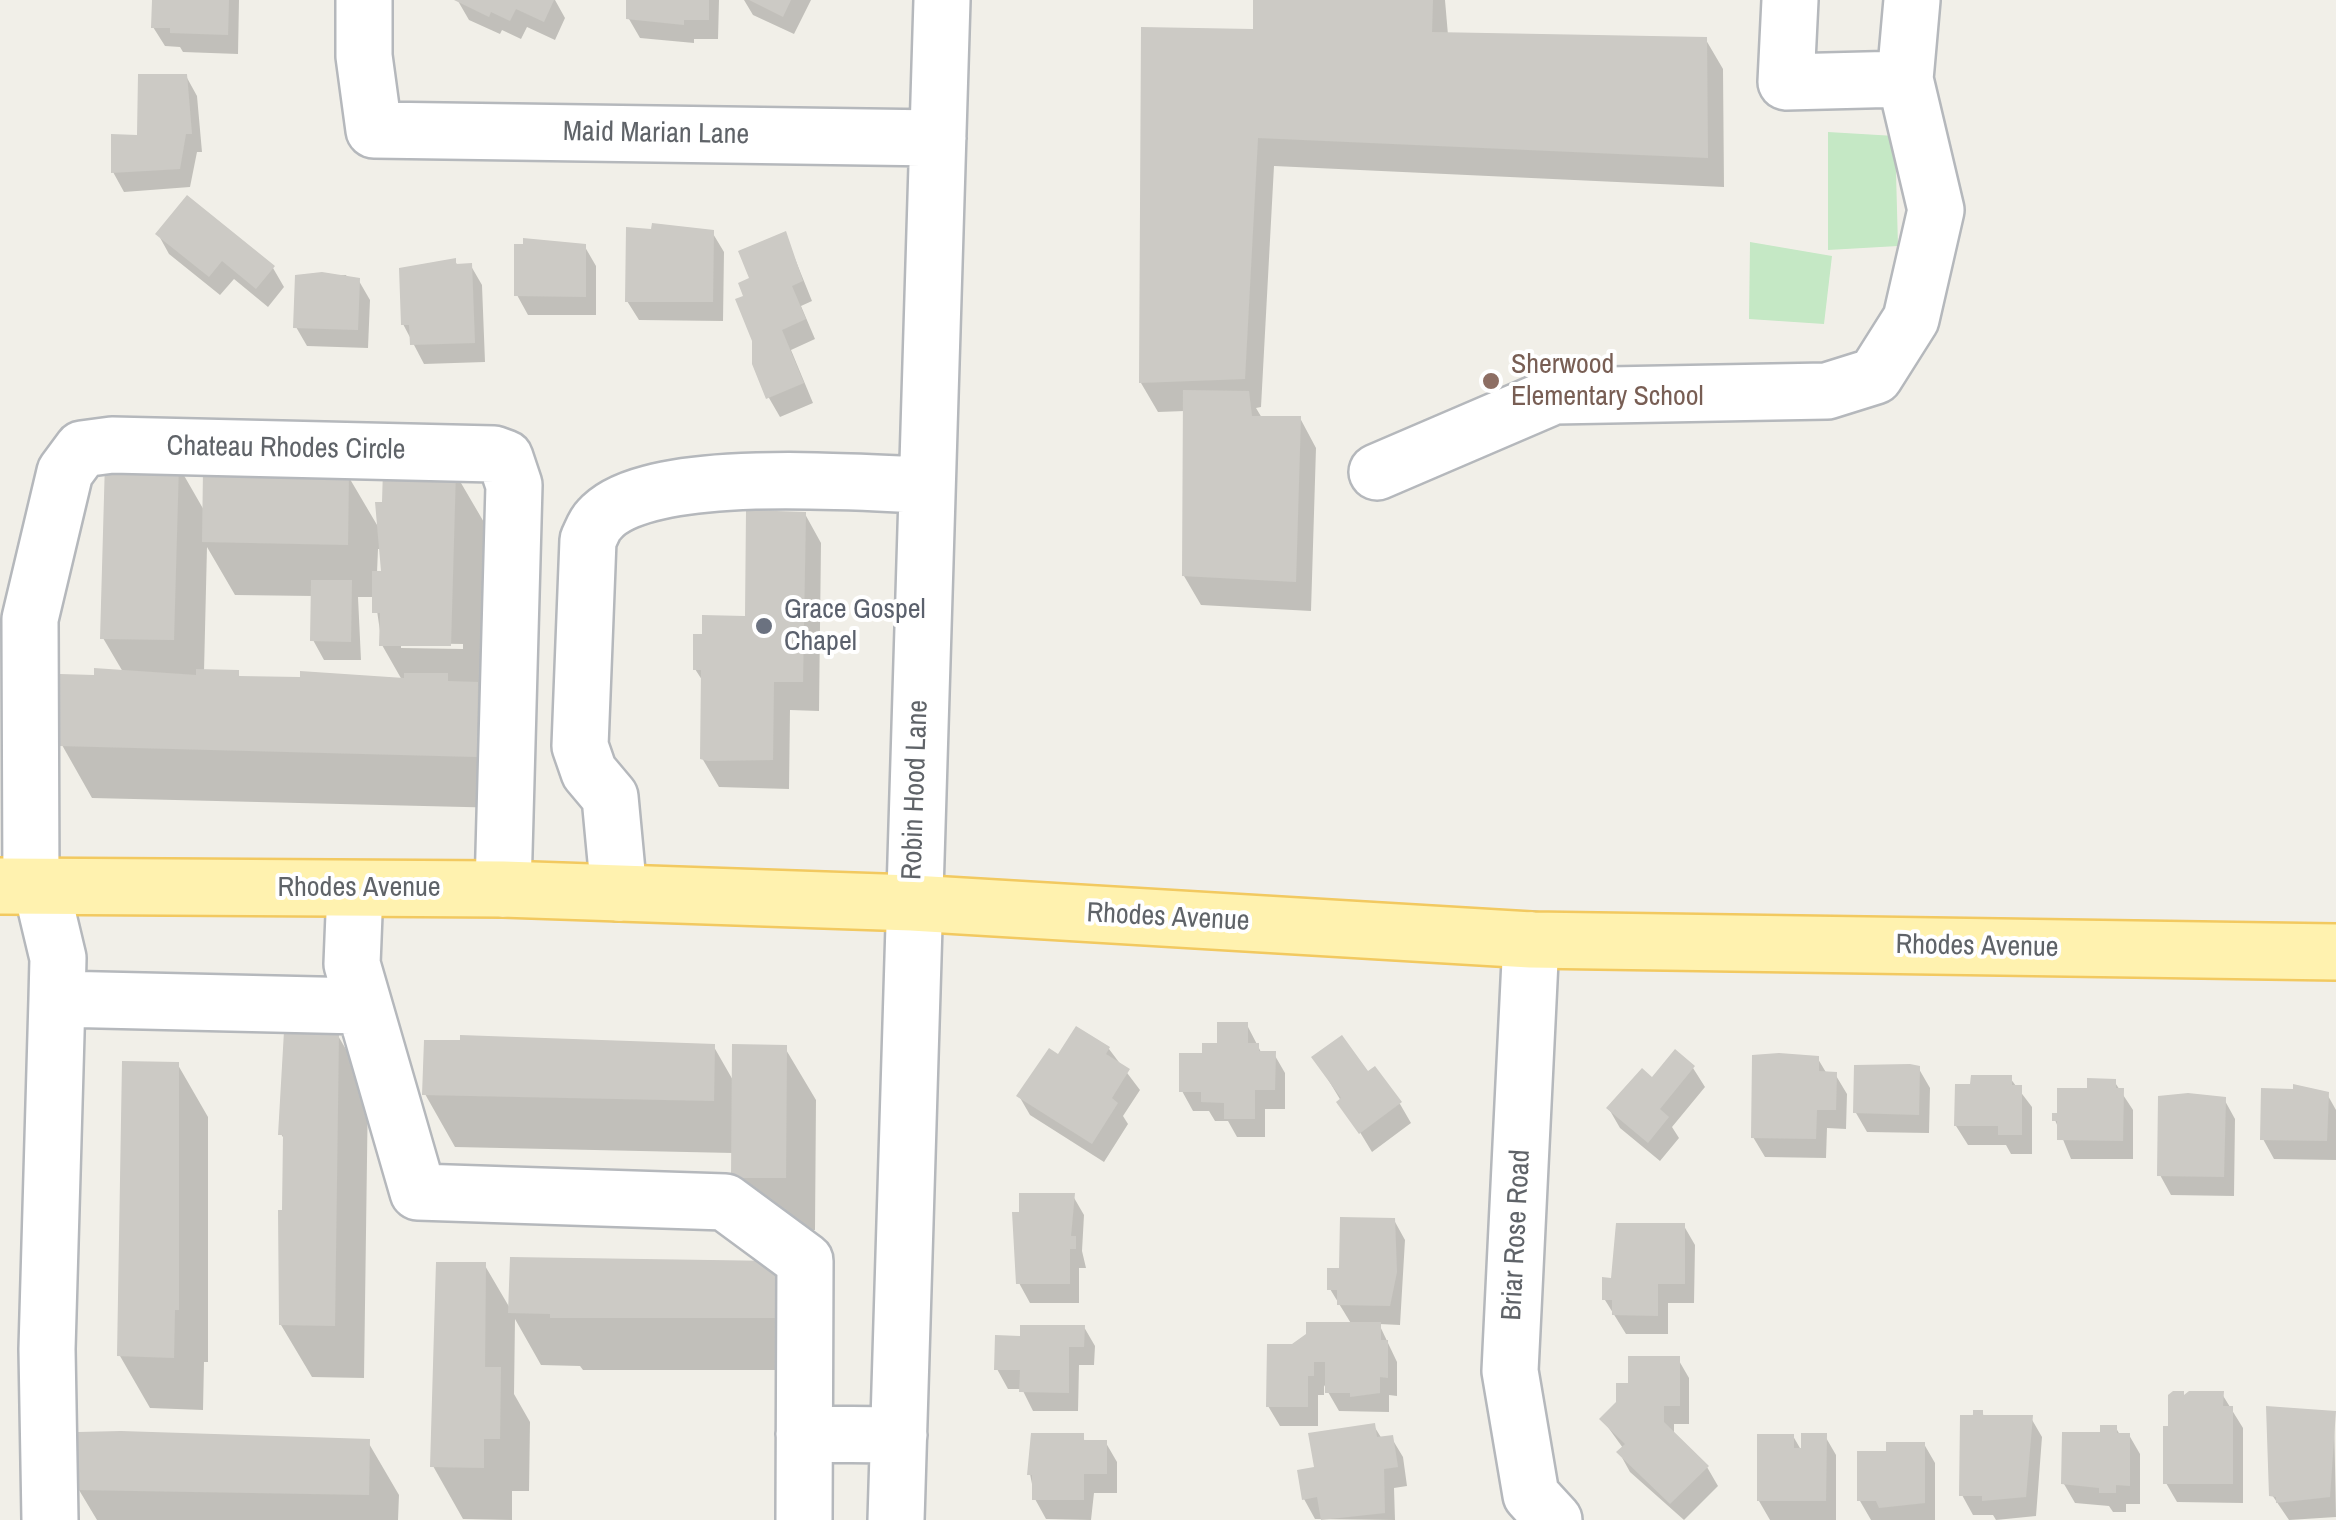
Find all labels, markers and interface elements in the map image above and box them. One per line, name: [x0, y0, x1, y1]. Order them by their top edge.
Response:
street label: Maid Marian Lane: [563, 116, 749, 152]
place label: Sherwood Elementary School: [1511, 348, 1704, 414]
marker: Sherwood Elementary School: [1480, 370, 1502, 392]
street label: Chateau Rhodes Circle: [166, 430, 406, 468]
place label: Grace Gospel Chapel: [784, 593, 926, 659]
marker: Grace Gospel Chapel: [753, 615, 775, 637]
street label: Robin Hood Lane: [896, 699, 936, 881]
street label: Rhodes Avenue: [278, 871, 440, 905]
street label: Rhodes Avenue: [1086, 897, 1250, 939]
street label: Rhodes Avenue: [1895, 929, 2059, 965]
street label: Briar Rose Road: [1496, 1149, 1538, 1321]

